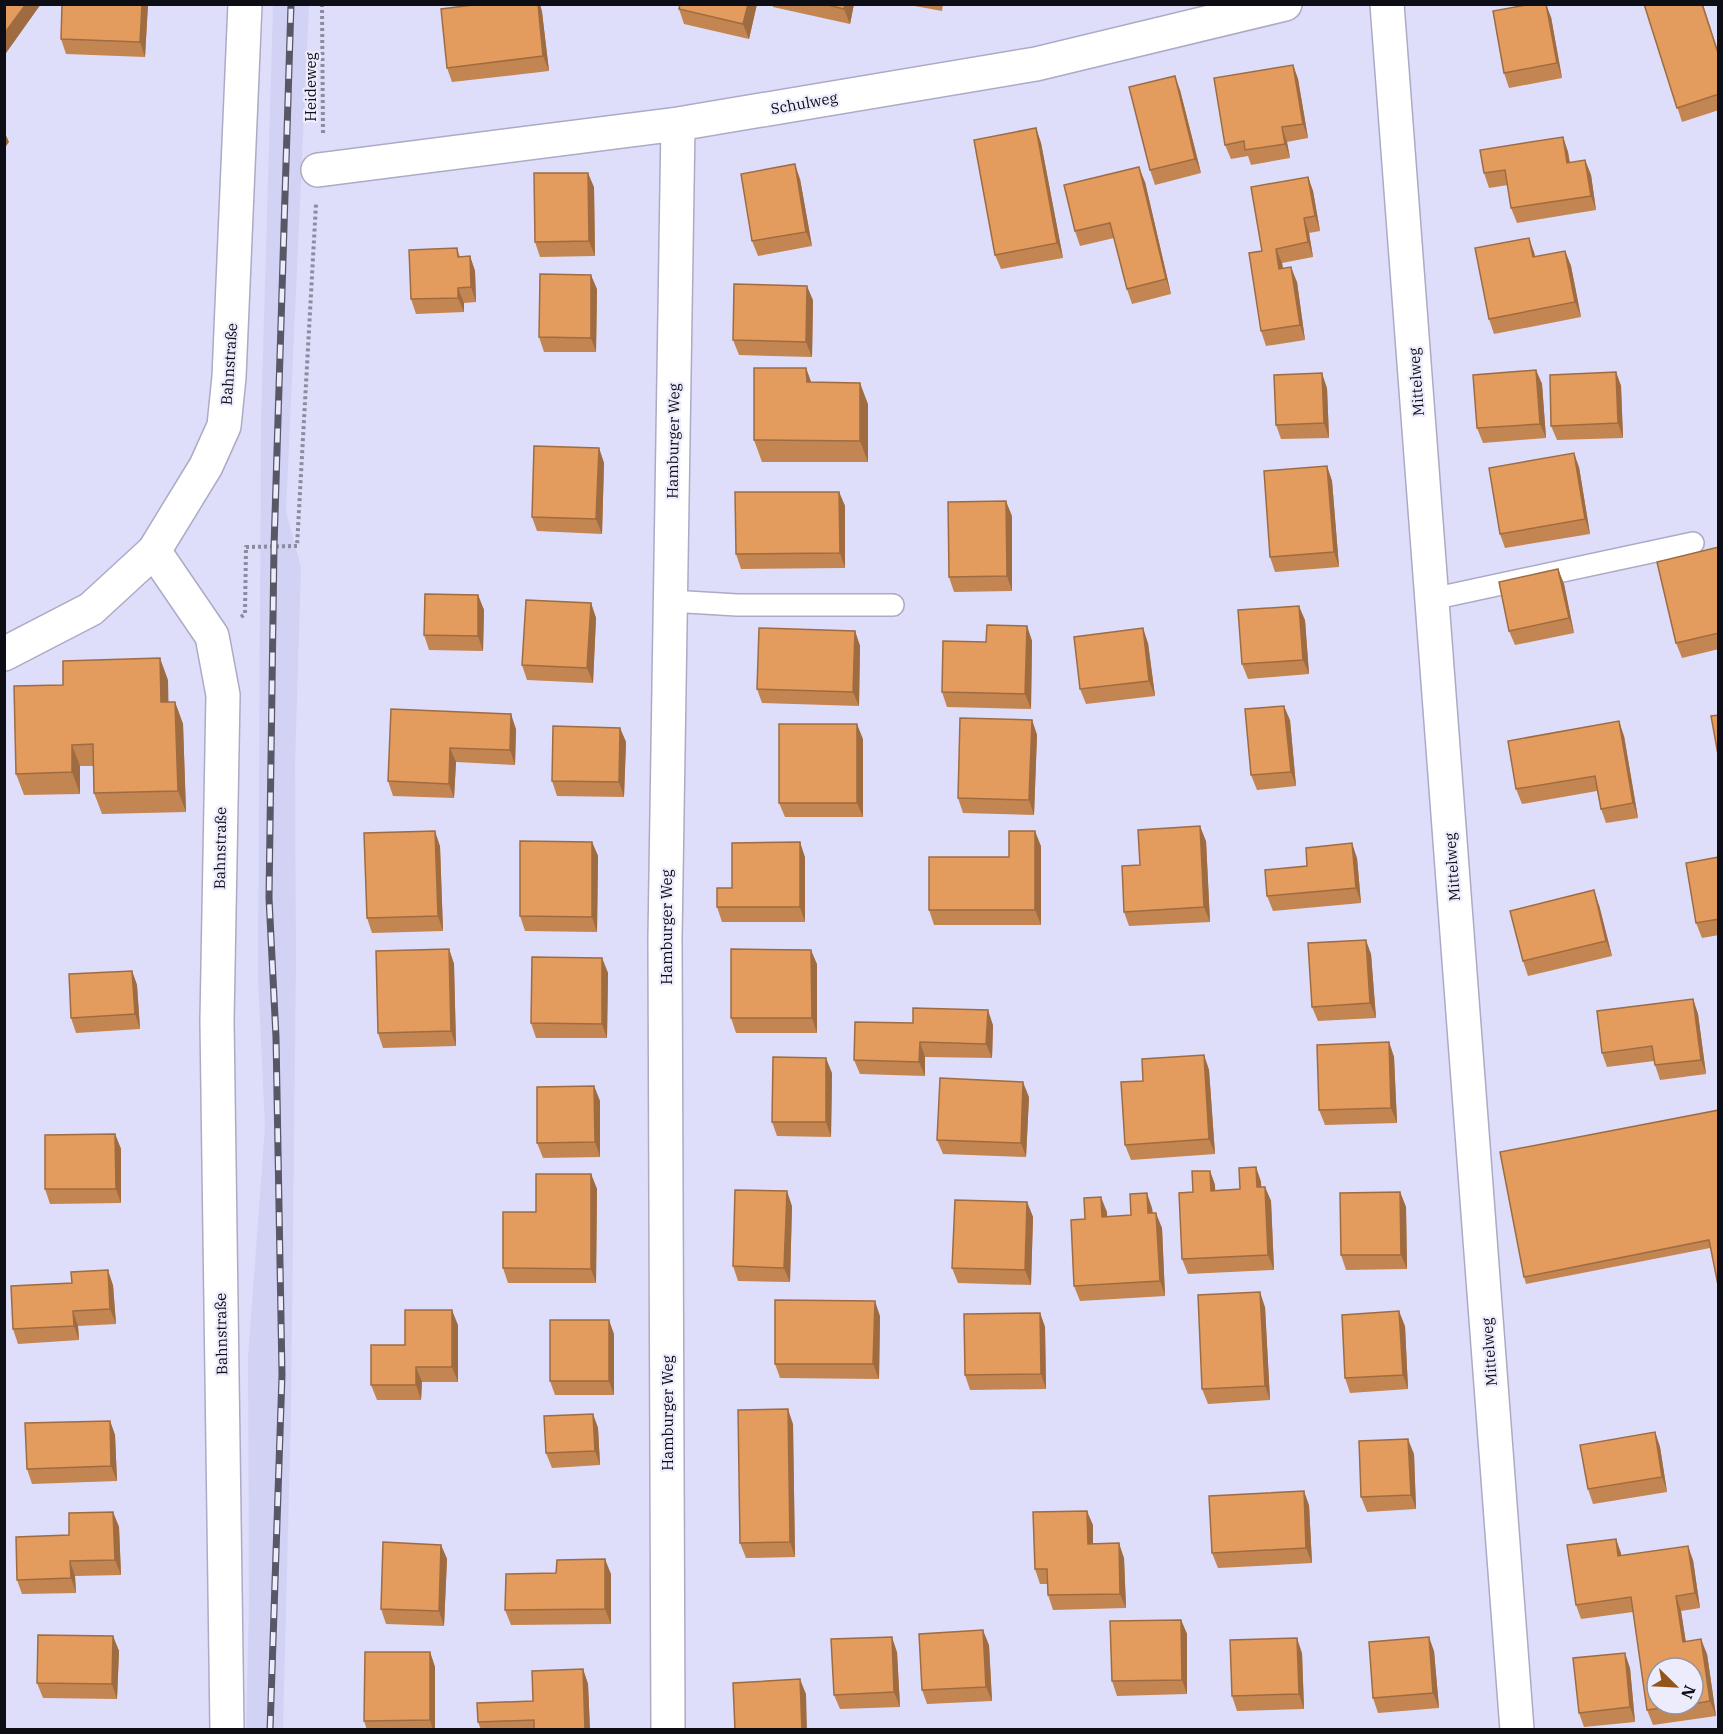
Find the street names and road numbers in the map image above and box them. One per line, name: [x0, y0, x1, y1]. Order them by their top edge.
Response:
street label: Heideweg: [301, 52, 320, 122]
street label: Schulweg: [769, 88, 839, 118]
street label: Bahnstraße: [217, 322, 241, 406]
street label: Mittelweg: [1404, 347, 1428, 417]
street label: Hamburger Weg: [662, 383, 684, 499]
street label: Bahnstraße: [210, 807, 230, 889]
street label: Mittelweg: [1440, 832, 1464, 902]
street label: Hamburger Weg: [657, 869, 676, 985]
street label: Bahnstraße: [211, 1293, 231, 1375]
street label: Mittelweg: [1477, 1317, 1501, 1387]
street label: Hamburger Weg: [658, 1355, 677, 1471]

